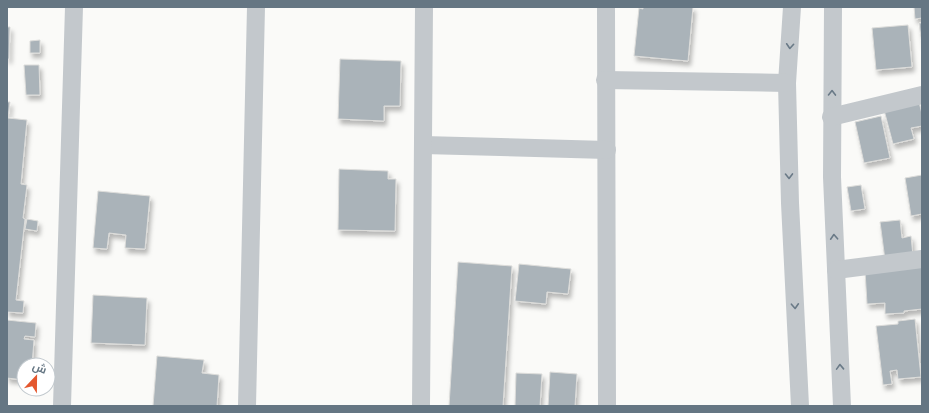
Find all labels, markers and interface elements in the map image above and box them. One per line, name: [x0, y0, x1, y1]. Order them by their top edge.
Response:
one-way arrow: [785, 43, 794, 49]
one-way arrow: [828, 90, 836, 96]
one-way arrow: [785, 173, 793, 179]
one-way arrow: [830, 234, 839, 240]
one-way arrow: [791, 303, 799, 309]
north arrow: [16, 357, 56, 397]
text: ش: [31, 360, 49, 377]
one-way arrow: [836, 364, 844, 370]

